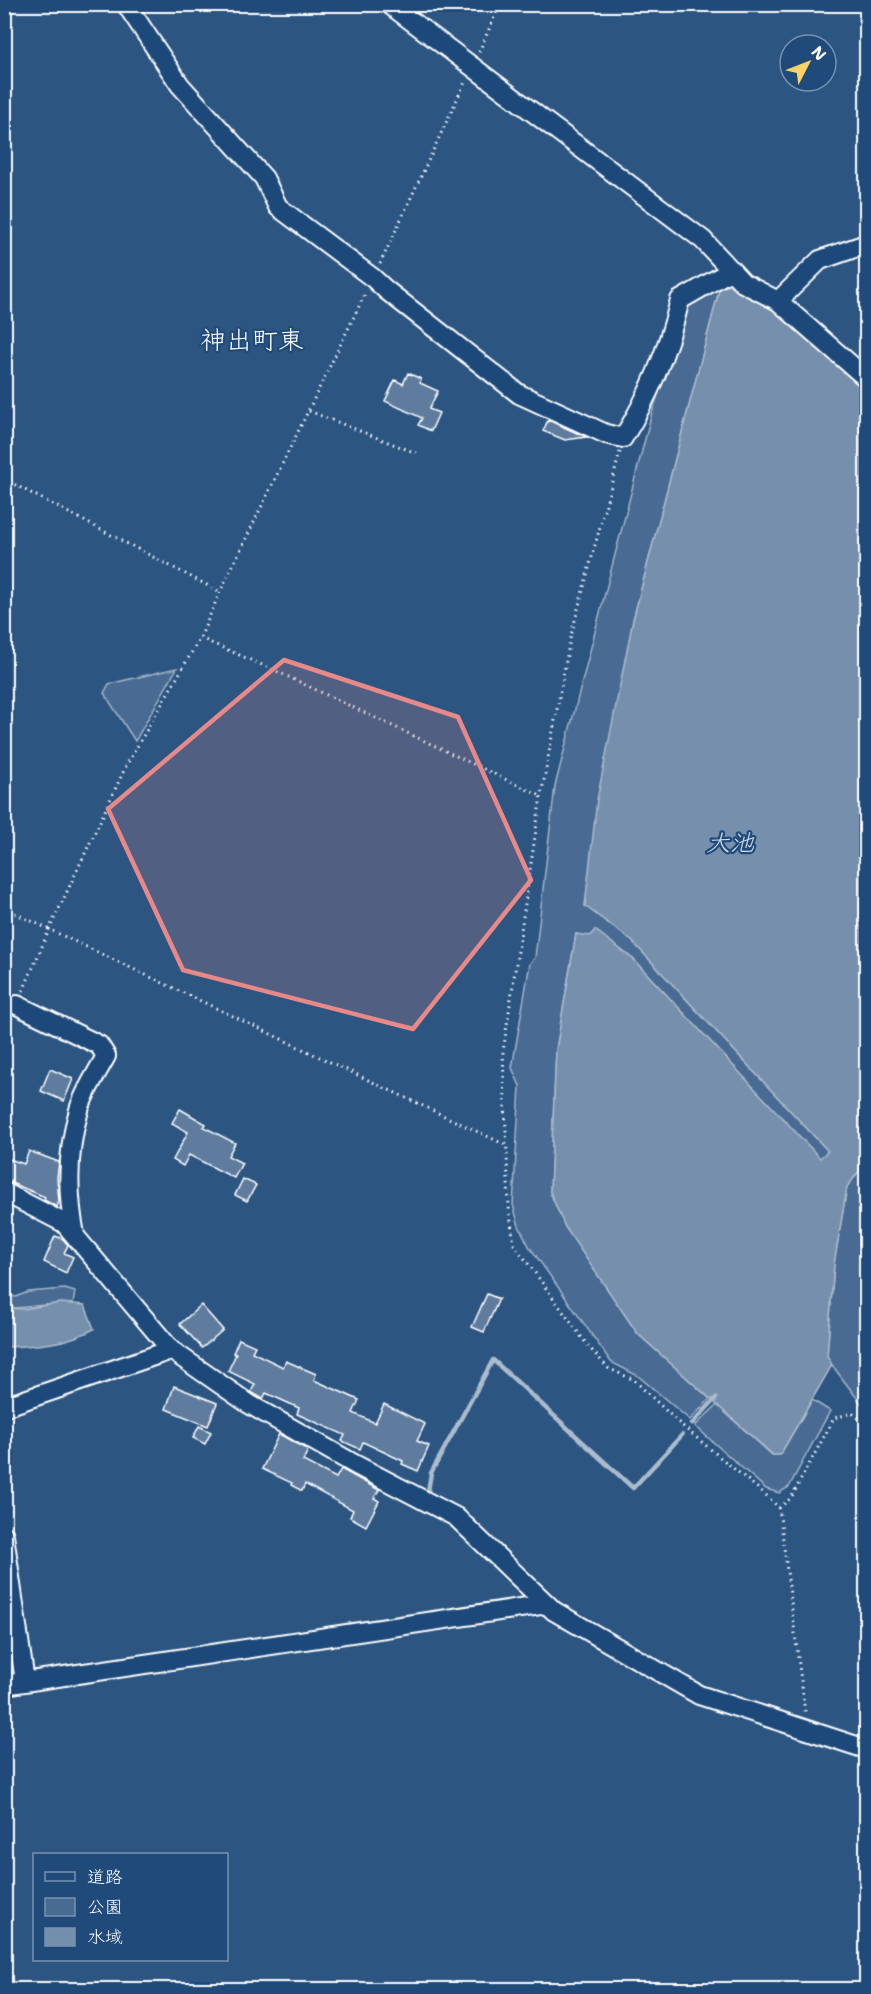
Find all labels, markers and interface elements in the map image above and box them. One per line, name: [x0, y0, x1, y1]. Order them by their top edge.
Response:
north arrow: [778, 33, 838, 93]
text: N: [807, 42, 831, 65]
district label: 神出町東: [200, 322, 304, 357]
water label: 大池: [706, 827, 755, 859]
legend: [33, 1853, 228, 1961]
text: 道路: [87, 1865, 123, 1889]
text: 公園: [87, 1895, 123, 1919]
text: 水域: [87, 1925, 123, 1949]

